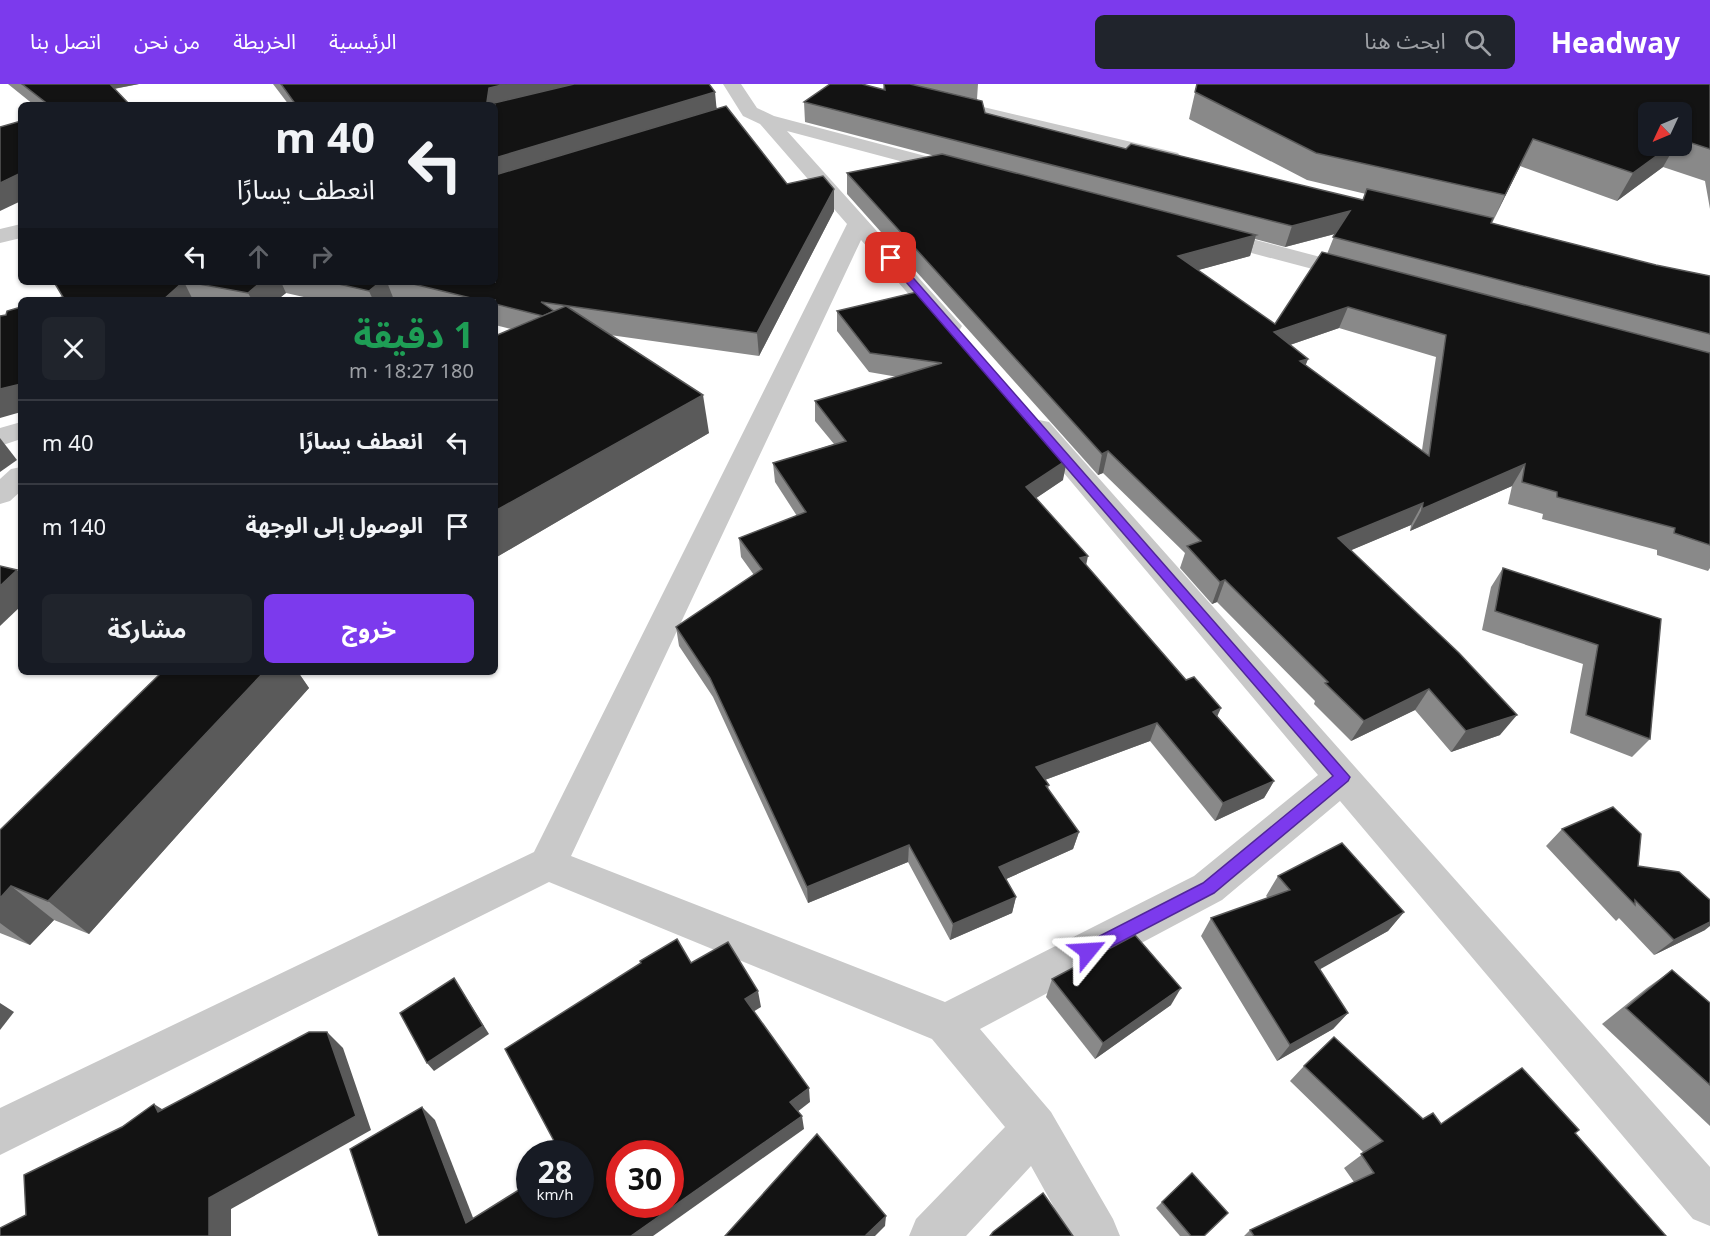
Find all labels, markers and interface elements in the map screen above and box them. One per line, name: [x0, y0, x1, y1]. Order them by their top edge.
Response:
search box: [1095, 15, 1515, 69]
text: Headway: [1551, 23, 1680, 61]
text: ابحث هنا: [1364, 25, 1446, 55]
icon: search: [1461, 26, 1494, 59]
text: اتصل بنا: [30, 27, 101, 55]
text: من نحن: [134, 27, 200, 55]
text: الخريطة: [233, 27, 296, 55]
text: الرئيسية: [329, 27, 397, 55]
north arrow: [1638, 102, 1692, 156]
map controls: [1638, 102, 1692, 156]
text: 40 m: [275, 108, 375, 165]
icon: left: [396, 126, 474, 204]
text: انعطف يسارًا: [237, 170, 375, 207]
pin: [865, 232, 916, 283]
icon: left: [179, 240, 212, 273]
icon: ahead: [242, 240, 275, 273]
icon: right: [305, 240, 338, 273]
icon: arrive: [874, 241, 907, 274]
text: 1 دقيقة: [353, 310, 474, 359]
button: close: [42, 317, 105, 380]
text: 180 m · 18:27: [349, 357, 474, 384]
text: انعطف يسارًا: [299, 425, 423, 455]
icon: left: [441, 426, 474, 459]
text: 40 m: [42, 427, 93, 457]
text: الوصول إلى الوجهة: [245, 509, 423, 539]
icon: arrive: [441, 510, 474, 543]
text: 140 m: [42, 511, 106, 541]
button: مشاركة: [42, 594, 252, 663]
button: خروج: [264, 594, 474, 663]
position arrow: [1056, 919, 1120, 983]
speed limit sign: 30: [606, 1140, 684, 1218]
text: 28: [538, 1151, 572, 1192]
text: km/h: [537, 1184, 573, 1204]

